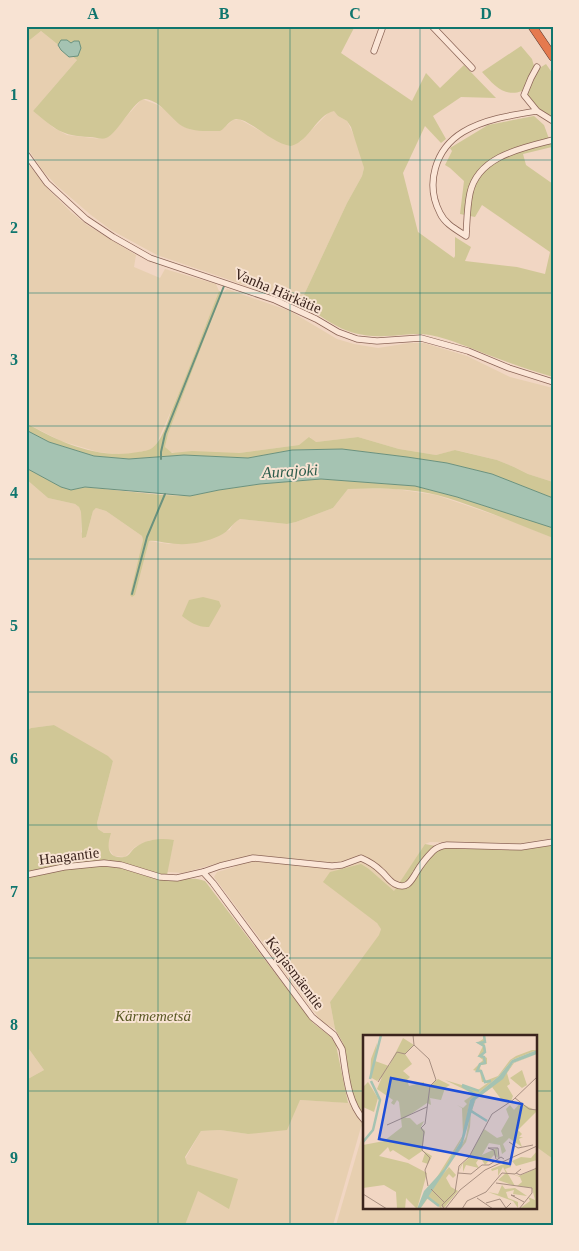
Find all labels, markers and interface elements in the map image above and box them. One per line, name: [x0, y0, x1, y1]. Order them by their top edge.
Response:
text: A: [87, 5, 99, 22]
text: B: [219, 5, 230, 22]
text: C: [349, 5, 361, 22]
text: D: [480, 5, 492, 22]
text: 1: [10, 86, 18, 103]
text: 2: [10, 219, 18, 236]
street label: Vanha Härkätie: [232, 265, 324, 317]
text: 3: [10, 351, 18, 368]
water label: Aurajoki: [261, 461, 318, 482]
text: 4: [10, 484, 18, 501]
text: 5: [10, 617, 18, 634]
text: 6: [10, 750, 18, 767]
street label: Haagantie: [38, 844, 100, 868]
text: 7: [10, 883, 18, 900]
street label: Karjasmäentie: [263, 934, 328, 1013]
park label: Kärmemetsä: [114, 1008, 191, 1024]
text: 8: [10, 1016, 18, 1033]
inset map: [363, 1035, 536, 1208]
text: 9: [10, 1149, 18, 1166]

